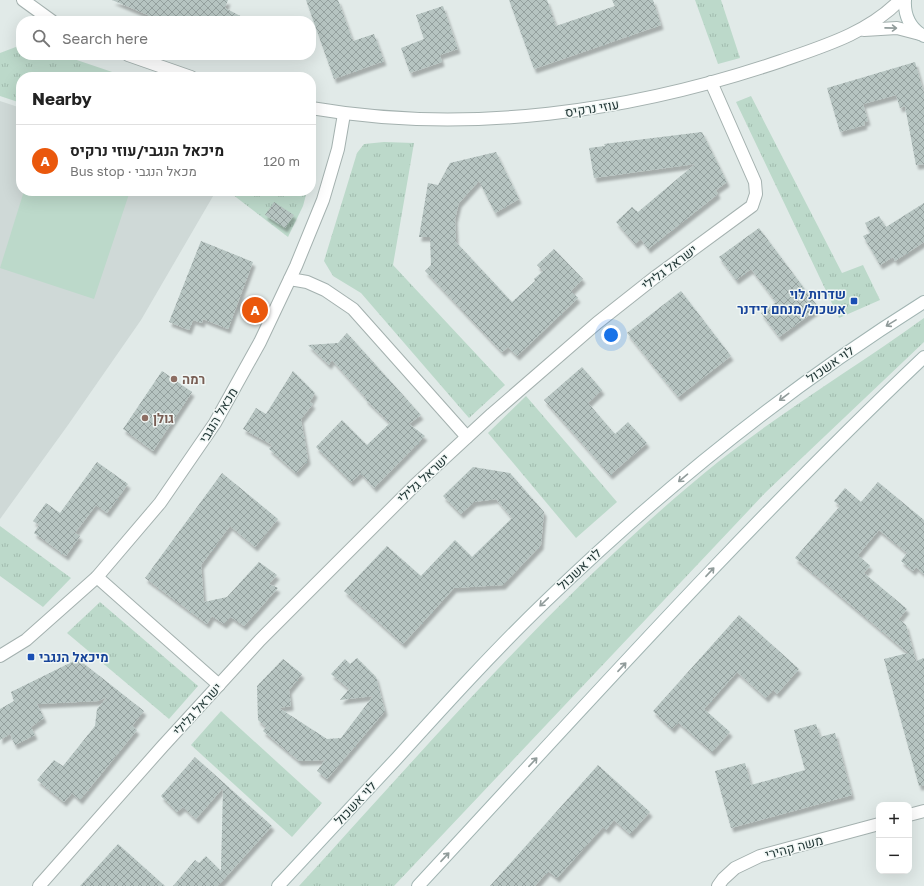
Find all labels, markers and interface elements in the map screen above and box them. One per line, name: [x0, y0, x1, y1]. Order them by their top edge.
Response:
search box: [16, 16, 316, 60]
one-way arrow: [884, 25, 897, 32]
icon: search: [30, 27, 52, 49]
text: Search here: [62, 29, 148, 47]
text: Nearby: [32, 88, 92, 109]
street label: עוזי נרקיס: [564, 96, 620, 120]
text: מיכאל הנגבי/עוזי נרקיס: [70, 141, 224, 159]
text: A: [40, 153, 50, 169]
text: 120 m: [263, 153, 300, 169]
text: Bus stop · מכאל הנגבי: [70, 163, 197, 179]
street label: ישראל גלילי: [638, 241, 700, 293]
place label: שדרות לוי אשכול/מנחם דידנר: [737, 286, 846, 317]
pin: A: [242, 295, 268, 325]
marker: שדרות לוי אשכול/מנחם דידנר: [849, 296, 859, 306]
one-way arrow: [886, 319, 897, 327]
your location: [601, 325, 621, 345]
street label: לוי אשכול: [803, 342, 857, 386]
place label: רמה: [182, 371, 205, 387]
marker: רמה: [169, 374, 179, 384]
street label: מכאל הנגבי: [195, 384, 241, 446]
one-way arrow: [779, 393, 790, 401]
place label: גולן: [153, 410, 174, 426]
marker: גולן: [140, 413, 150, 423]
street label: ישראל גלילי: [394, 450, 452, 506]
one-way arrow: [677, 473, 688, 482]
street label: לוי אשכול: [554, 545, 604, 593]
one-way arrow: [706, 567, 715, 577]
one-way arrow: [539, 597, 549, 607]
place label: מיכאל הנגבי: [39, 649, 109, 665]
marker: מיכאל הנגבי: [26, 652, 36, 662]
one-way arrow: [617, 662, 627, 672]
street label: ישראל גלילי: [169, 679, 225, 739]
one-way arrow: [529, 757, 538, 767]
street label: לוי אשכול: [331, 778, 379, 828]
map controls: [876, 802, 912, 874]
button: +: [876, 802, 912, 838]
street label: משה קהירי: [763, 832, 825, 862]
button: −: [876, 838, 912, 874]
one-way arrow: [440, 853, 449, 863]

